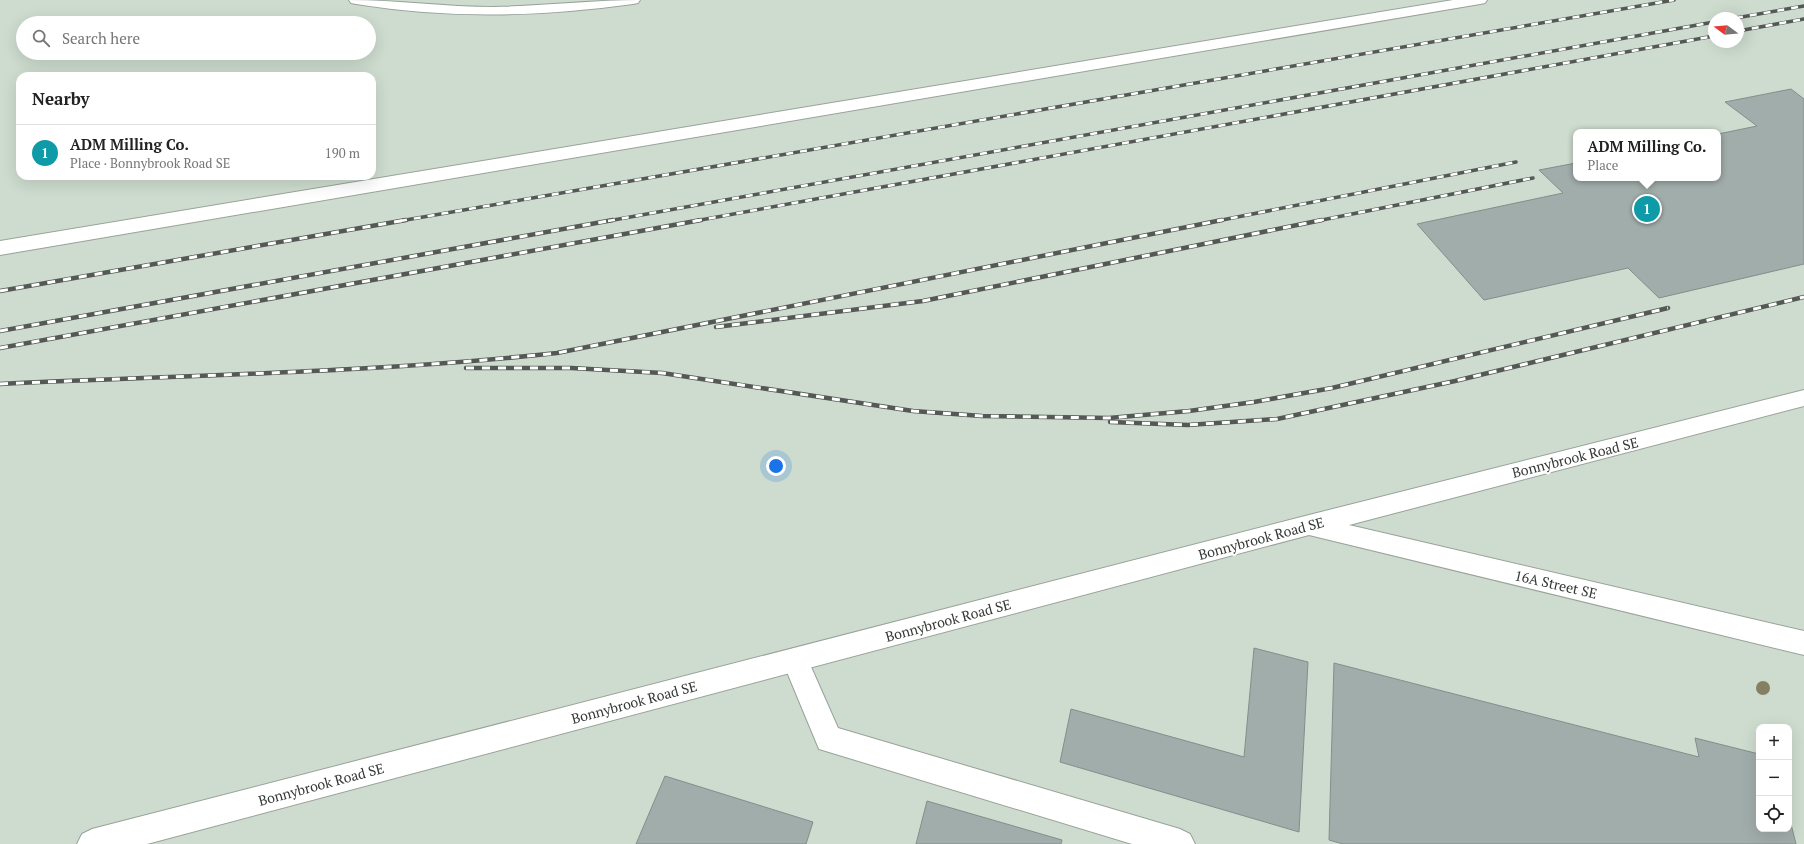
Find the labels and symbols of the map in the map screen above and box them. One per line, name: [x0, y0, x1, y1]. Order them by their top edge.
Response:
north arrow: [1708, 12, 1744, 48]
pin: 1: [1634, 194, 1660, 224]
street label: Bonnybrook Road SE: [1510, 432, 1640, 482]
your location: [766, 456, 786, 476]
street label: Bonnybrook Road SE: [1196, 512, 1326, 564]
street label: 16A Street SE: [1513, 565, 1599, 603]
street label: Bonnybrook Road SE: [883, 594, 1013, 646]
street label: Bonnybrook Road SE: [569, 676, 699, 728]
street label: Bonnybrook Road SE: [256, 758, 386, 810]

